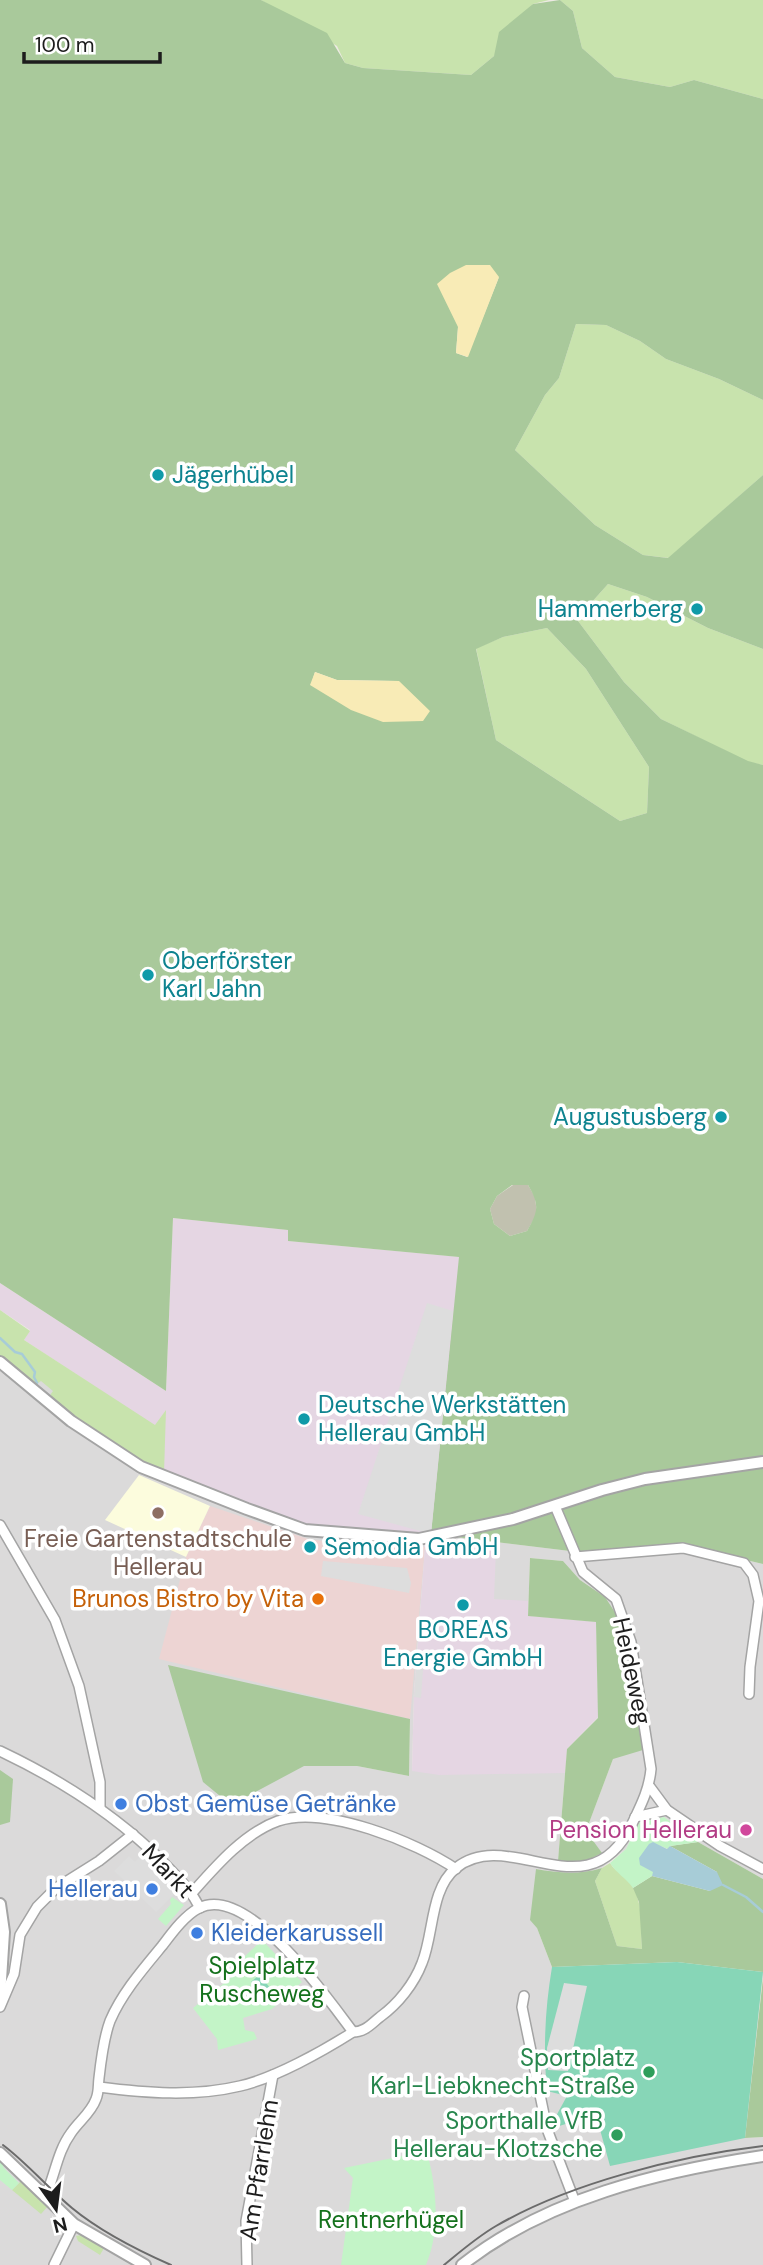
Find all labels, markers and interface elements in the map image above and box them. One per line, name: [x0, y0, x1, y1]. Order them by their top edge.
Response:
scale bar: [24, 21, 161, 65]
text: 100 m: [35, 31, 95, 59]
place label: Jägerhübel: [172, 459, 294, 490]
marker: Jägerhübel: [150, 467, 166, 483]
place label: Hammerberg: [538, 593, 683, 624]
marker: Hammerberg: [689, 601, 705, 617]
place label: Oberförster Karl Jahn: [162, 945, 292, 1004]
marker: Oberförster Karl Jahn: [140, 967, 156, 983]
place label: Augustusberg: [553, 1101, 707, 1132]
marker: Augustusberg: [713, 1109, 729, 1125]
place label: Deutsche Werkstätten Hellerau GmbH: [318, 1389, 566, 1448]
marker: Deutsche Werkstätten Hellerau GmbH: [296, 1411, 312, 1427]
marker: Freie Gartenstadtschule Hellerau: [150, 1505, 166, 1521]
place label: Freie Gartenstadtschule Hellerau: [24, 1523, 292, 1582]
place label: Semodia GmbH: [324, 1531, 498, 1562]
marker: Semodia GmbH: [302, 1539, 318, 1555]
place label: Brunos Bistro by Vita: [72, 1583, 304, 1614]
marker: Brunos Bistro by Vita: [310, 1591, 326, 1607]
marker: BOREAS Energie GmbH: [455, 1597, 471, 1613]
place label: BOREAS Energie GmbH: [383, 1614, 543, 1673]
street label: Heideweg: [606, 1614, 659, 1727]
place label: Obst Gemüse Getränke: [135, 1788, 396, 1819]
marker: Obst Gemüse Getränke: [113, 1796, 129, 1812]
place label: Pension Hellerau: [549, 1814, 732, 1845]
marker: Pension Hellerau: [738, 1822, 754, 1838]
street label: Markt: [135, 1837, 201, 1904]
place label: Hellerau: [48, 1873, 138, 1904]
marker: Hellerau: [144, 1881, 160, 1897]
place label: Kleiderkarussell: [211, 1917, 383, 1948]
marker: Kleiderkarussell: [189, 1925, 205, 1941]
park label: Spielplatz Ruscheweg: [199, 1950, 325, 2009]
place label: Sportplatz Karl-Liebknecht-Straße: [370, 2042, 635, 2101]
marker: Sportplatz Karl-Liebknecht-Straße: [641, 2064, 657, 2080]
street label: Am Pfarrlehn: [232, 2097, 285, 2243]
place label: Sporthalle VfB Hellerau-Klotzsche: [393, 2105, 603, 2164]
marker: Sporthalle VfB Hellerau-Klotzsche: [609, 2127, 625, 2143]
north arrow: [21, 2174, 91, 2244]
park label: Rentnerhügel: [318, 2204, 464, 2235]
text: N: [50, 2211, 70, 2239]

